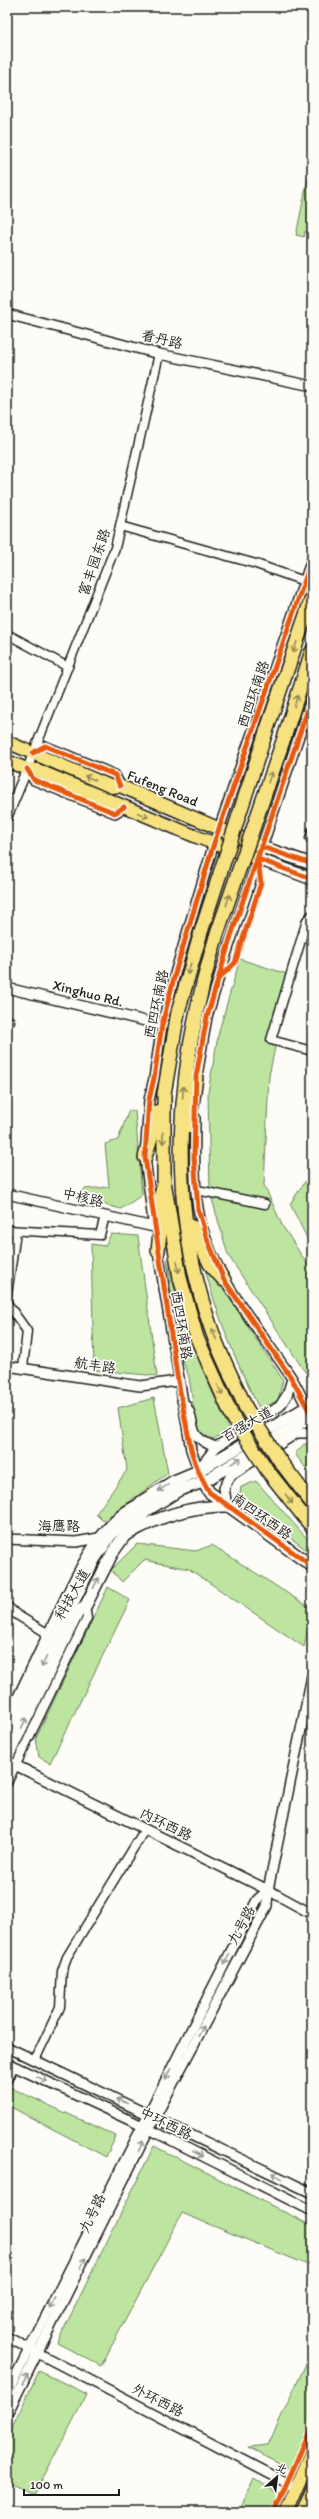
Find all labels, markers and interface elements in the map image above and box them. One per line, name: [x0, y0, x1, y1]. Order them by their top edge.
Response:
street label: 看丹路: [140, 326, 184, 352]
street label: 富丰园东路: [75, 526, 114, 598]
one-way arrow: [291, 640, 298, 653]
street label: 西四环南路: [234, 658, 273, 730]
one-way arrow: [292, 695, 300, 707]
street label: Fufeng Road: [125, 767, 201, 811]
one-way arrow: [266, 771, 274, 783]
one-way arrow: [84, 773, 96, 781]
one-way arrow: [137, 812, 149, 819]
one-way arrow: [225, 894, 232, 907]
one-way arrow: [185, 962, 192, 975]
street label: 西四环南路: [141, 968, 172, 1040]
street label: Xinghuo Rd.: [51, 976, 125, 1010]
one-way arrow: [179, 1086, 186, 1099]
one-way arrow: [159, 1131, 167, 1144]
street label: 中核路: [61, 1184, 105, 1210]
one-way arrow: [175, 1260, 183, 1273]
street label: 西四环南路: [168, 1289, 195, 1361]
one-way arrow: [209, 1329, 217, 1341]
street label: 航丰路: [73, 1354, 117, 1377]
one-way arrow: [217, 1383, 224, 1395]
street label: 百强大道: [219, 1403, 276, 1446]
one-way arrow: [230, 1457, 241, 1465]
one-way arrow: [157, 1484, 169, 1492]
street label: 南四环西路: [228, 1489, 295, 1543]
one-way arrow: [285, 1493, 293, 1504]
street label: 海鹰路: [38, 1518, 80, 1535]
street label: 科技大道: [51, 1566, 94, 1623]
one-way arrow: [93, 1578, 101, 1590]
one-way arrow: [40, 1655, 47, 1667]
one-way arrow: [21, 1717, 28, 1729]
street label: 内环西路: [137, 1805, 195, 1844]
street label: 九号路: [224, 1903, 259, 1948]
one-way arrow: [223, 1952, 230, 1964]
one-way arrow: [198, 2025, 205, 2037]
one-way arrow: [164, 2068, 171, 2080]
one-way arrow: [36, 2076, 48, 2083]
one-way arrow: [117, 2097, 129, 2104]
street label: 中环西路: [137, 2104, 195, 2143]
one-way arrow: [137, 2140, 145, 2152]
one-way arrow: [191, 2150, 203, 2158]
one-way arrow: [271, 2172, 283, 2179]
street label: 九号路: [76, 2191, 109, 2236]
one-way arrow: [80, 2257, 87, 2269]
one-way arrow: [48, 2296, 55, 2308]
one-way arrow: [22, 2373, 29, 2385]
street label: 外环西路: [129, 2380, 187, 2421]
north arrow: [257, 2457, 297, 2497]
text: 北: [274, 2460, 289, 2477]
scale bar: [24, 2471, 119, 2497]
text: 100 m: [30, 2478, 63, 2492]

